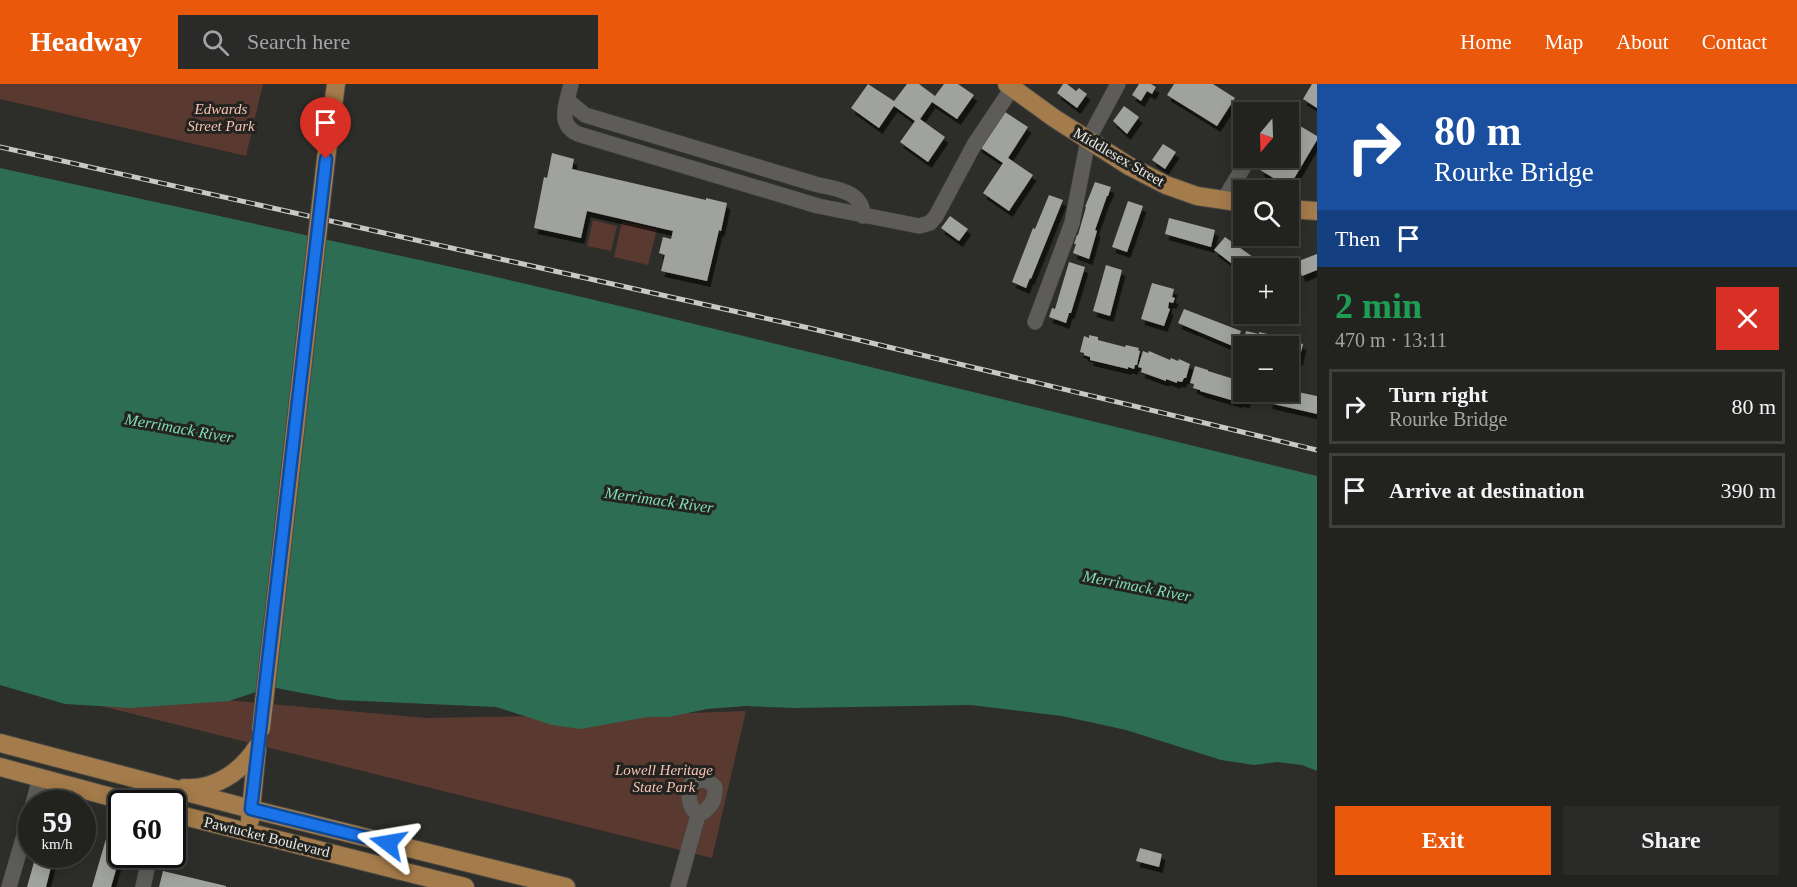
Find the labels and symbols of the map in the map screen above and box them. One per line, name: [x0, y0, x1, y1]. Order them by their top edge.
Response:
pin: [300, 97, 351, 159]
park label: Edwards Street Park: [187, 101, 255, 134]
north arrow: [1233, 102, 1299, 168]
street label: Middlesex Street: [1071, 125, 1168, 190]
water label: Merrimack River: [123, 410, 235, 446]
water label: Merrimack River: [602, 484, 715, 516]
water label: Merrimack River: [1081, 567, 1193, 605]
park label: Lowell Heritage State Park: [614, 762, 713, 795]
speed limit sign: 60: [108, 790, 186, 868]
position arrow: [356, 811, 420, 875]
street label: Pawtucket Boulevard: [203, 814, 332, 860]

